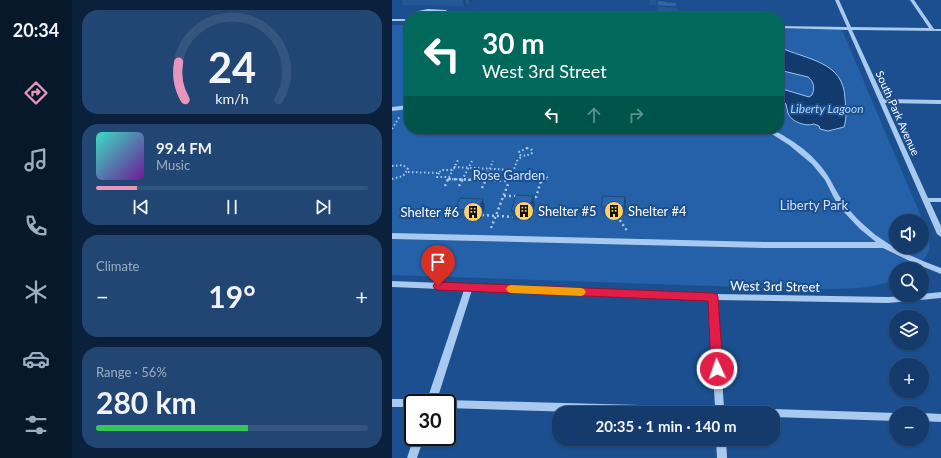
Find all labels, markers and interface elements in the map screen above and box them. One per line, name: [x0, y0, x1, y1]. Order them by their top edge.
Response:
text: 20:34: [13, 19, 59, 41]
text: 30 m: [482, 26, 545, 60]
icon: left: [416, 28, 468, 80]
text: 24: [208, 42, 256, 92]
text: West 3rd Street: [482, 60, 607, 82]
street label: South Park Avenue: [873, 69, 923, 158]
icon: directions: [22, 79, 50, 107]
text: km/h: [215, 90, 249, 107]
water label: Liberty Lagoon: [790, 101, 864, 116]
icon: left: [541, 104, 563, 126]
icon: ahead: [583, 104, 605, 126]
icon: right: [625, 104, 647, 126]
text: 99.4 FM: [156, 139, 212, 157]
icon: music: [22, 146, 50, 174]
text: Music: [156, 157, 190, 173]
park label: Rose Garden: [473, 167, 545, 183]
icon: previous: [130, 196, 152, 218]
icon: pause: [221, 196, 243, 218]
icon: next: [312, 196, 334, 218]
park label: Liberty Park: [780, 197, 849, 213]
building icon: Shelter #5: [513, 200, 535, 222]
building icon: Shelter #4: [603, 200, 625, 222]
building icon: Shelter #6: [462, 201, 484, 223]
place label: Shelter #5: [538, 203, 597, 219]
place label: Shelter #4: [628, 203, 687, 219]
place label: Shelter #6: [401, 204, 459, 220]
icon: phone: [22, 212, 50, 240]
map controls: [889, 214, 929, 446]
button: sound: [889, 214, 929, 254]
pin: [421, 245, 455, 286]
icon: arrive: [427, 251, 449, 273]
text: Climate: [96, 258, 139, 274]
button: search: [889, 262, 929, 302]
street label: West 3rd Street: [730, 277, 820, 295]
icon: climate: [22, 278, 50, 306]
text: 19°: [208, 278, 256, 314]
text: −: [96, 283, 109, 310]
text: +: [355, 283, 368, 310]
button: layers: [889, 310, 929, 350]
icon: car: [22, 345, 50, 373]
position arrow: [696, 348, 738, 390]
button: +: [889, 358, 929, 398]
text: Range · 56%: [96, 364, 167, 380]
text: 280 km: [96, 384, 197, 420]
speed limit sign: 30: [404, 394, 456, 446]
button: −: [889, 406, 929, 446]
icon: filters: [22, 411, 50, 439]
text: 20:35 · 1 min · 140 m: [596, 417, 736, 435]

